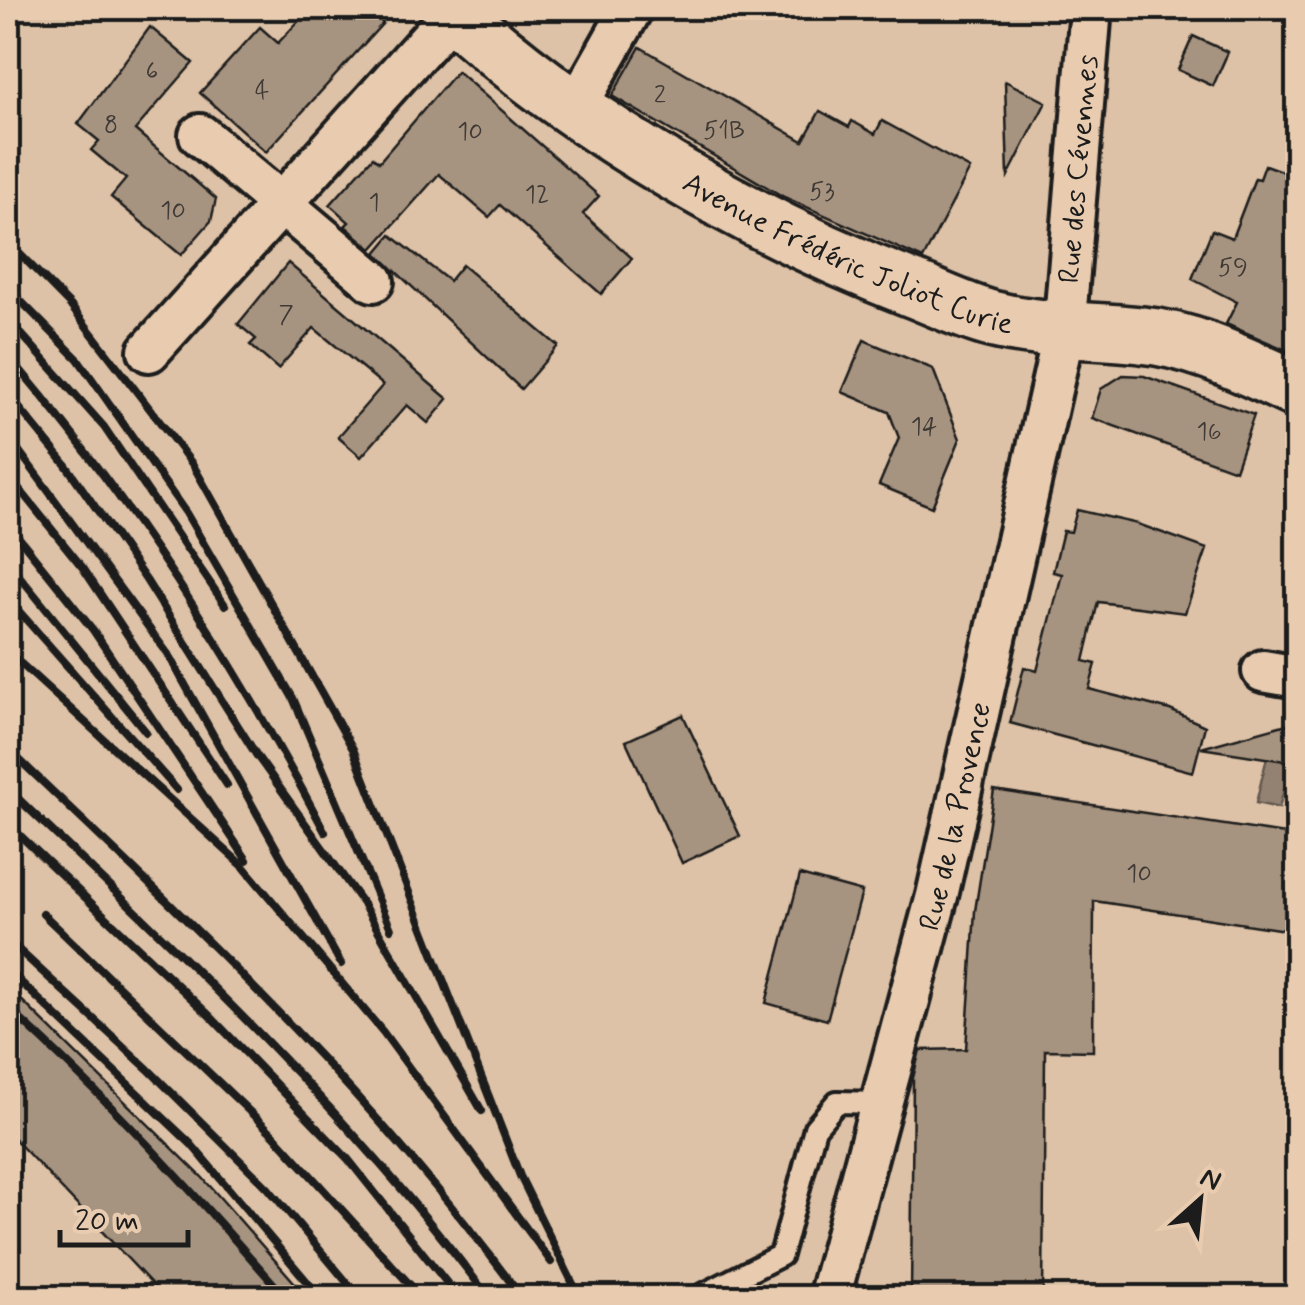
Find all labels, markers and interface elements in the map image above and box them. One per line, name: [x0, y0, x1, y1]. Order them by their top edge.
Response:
street label: Rue des Cévennes: [1050, 53, 1108, 285]
house number: 6: [146, 55, 158, 88]
house number: 4: [255, 75, 269, 108]
house number: 2: [654, 79, 666, 112]
house number: 8: [104, 109, 118, 142]
house number: 51B: [703, 115, 745, 148]
house number: 10: [457, 116, 483, 149]
street label: Avenue Frédéric Joliot Curie: [675, 164, 1016, 344]
house number: 53: [809, 176, 835, 209]
house number: 12: [525, 179, 549, 212]
house number: 1: [368, 187, 380, 220]
house number: 10: [160, 195, 186, 228]
house number: 59: [1218, 252, 1248, 285]
house number: 7: [278, 299, 294, 332]
house number: 14: [911, 411, 937, 444]
house number: 16: [1196, 416, 1222, 449]
street label: Rue de la Provence: [911, 698, 1001, 935]
house number: 10: [1126, 858, 1152, 891]
north arrow: [1150, 1150, 1250, 1250]
text: N: [1194, 1159, 1227, 1201]
scale bar: [60, 1185, 188, 1247]
text: 20 m: [75, 1202, 139, 1241]

